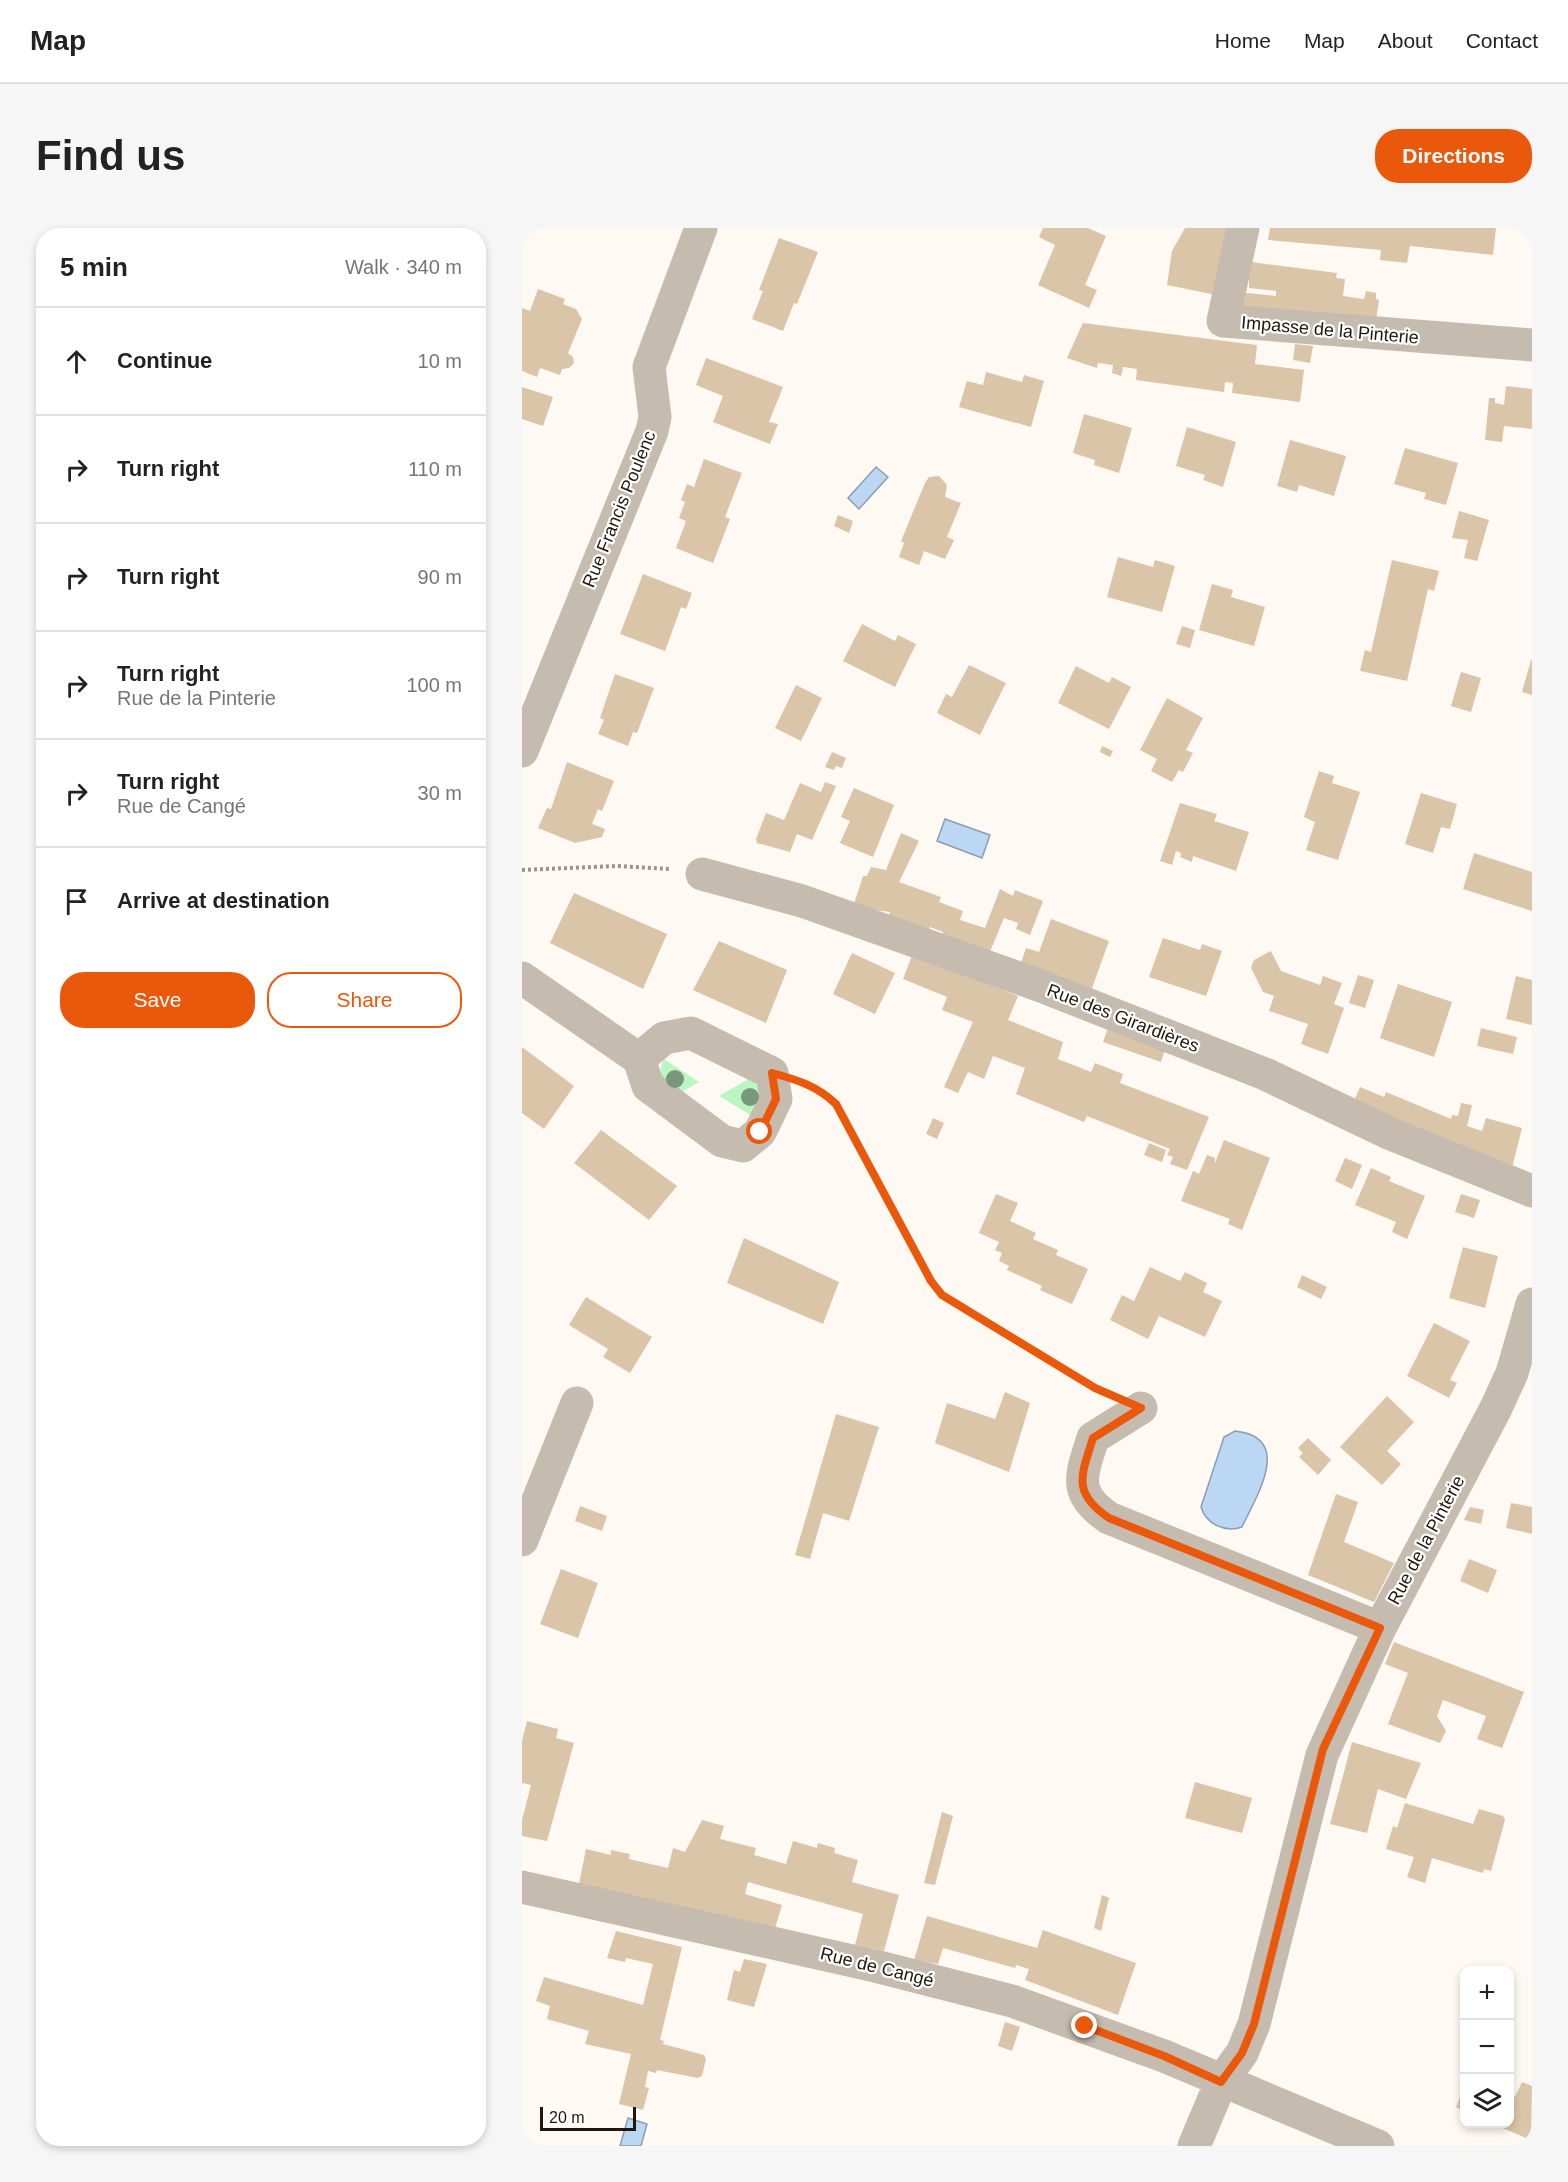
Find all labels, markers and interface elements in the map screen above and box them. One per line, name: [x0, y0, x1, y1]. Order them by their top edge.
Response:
text: Map: [30, 25, 86, 56]
text: Home: [1215, 29, 1271, 52]
text: Map: [1304, 29, 1345, 52]
text: About: [1378, 29, 1433, 52]
text: Contact: [1466, 29, 1538, 52]
button: Directions: [1375, 129, 1532, 183]
text: Find us: [36, 132, 185, 179]
text: 5 min: [60, 252, 128, 282]
text: Walk · 340 m: [345, 256, 462, 278]
street label: Impasse de la Pinterie: [1240, 312, 1420, 348]
icon: ahead: [60, 345, 93, 378]
text: Continue: [117, 348, 212, 373]
text: 10 m: [418, 350, 462, 372]
street label: Rue Francis Poulenc: [578, 428, 660, 590]
icon: right: [60, 453, 93, 486]
text: Turn right: [117, 456, 219, 481]
text: 110 m: [408, 458, 462, 480]
icon: right: [60, 561, 93, 594]
text: Turn right: [117, 564, 219, 589]
text: 90 m: [418, 566, 462, 588]
text: Turn right: [117, 661, 219, 686]
icon: right: [60, 669, 93, 702]
text: 100 m: [406, 674, 462, 696]
text: Rue de la Pinterie: [117, 687, 276, 709]
text: Turn right: [117, 769, 219, 794]
icon: right: [60, 777, 93, 810]
text: 30 m: [418, 782, 462, 804]
text: Rue de Cangé: [117, 795, 246, 817]
icon: arrive: [60, 885, 93, 918]
text: Arrive at destination: [117, 888, 330, 913]
button: Save: [60, 972, 255, 1028]
button: Share: [267, 972, 462, 1028]
street label: Rue des Girardières: [1044, 980, 1202, 1056]
route start: [746, 1118, 772, 1144]
street label: Rue de la Pinterie: [1384, 1472, 1468, 1608]
street label: Rue de Cangé: [818, 1943, 936, 1991]
map controls: [1460, 1966, 1514, 2128]
button: +: [1460, 1966, 1514, 2020]
route end: [1071, 2012, 1097, 2038]
button: −: [1460, 2020, 1514, 2074]
button: layers: [1460, 2074, 1514, 2128]
scale bar: [540, 2104, 636, 2132]
text: 20 m: [549, 2109, 585, 2126]

